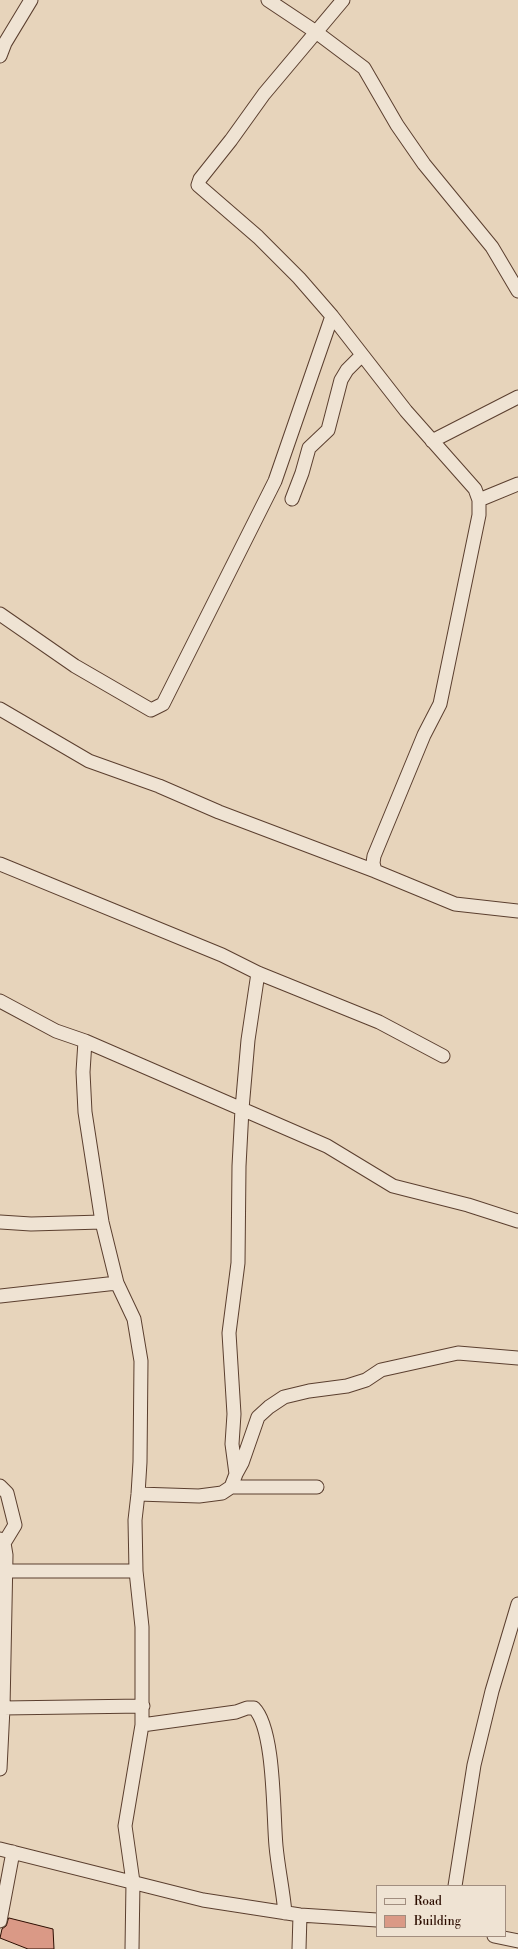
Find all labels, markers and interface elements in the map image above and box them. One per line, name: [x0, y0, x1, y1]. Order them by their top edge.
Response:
legend: [376, 1885, 506, 1937]
text: Road: [414, 1894, 442, 1909]
text: Building: [414, 1914, 461, 1929]

